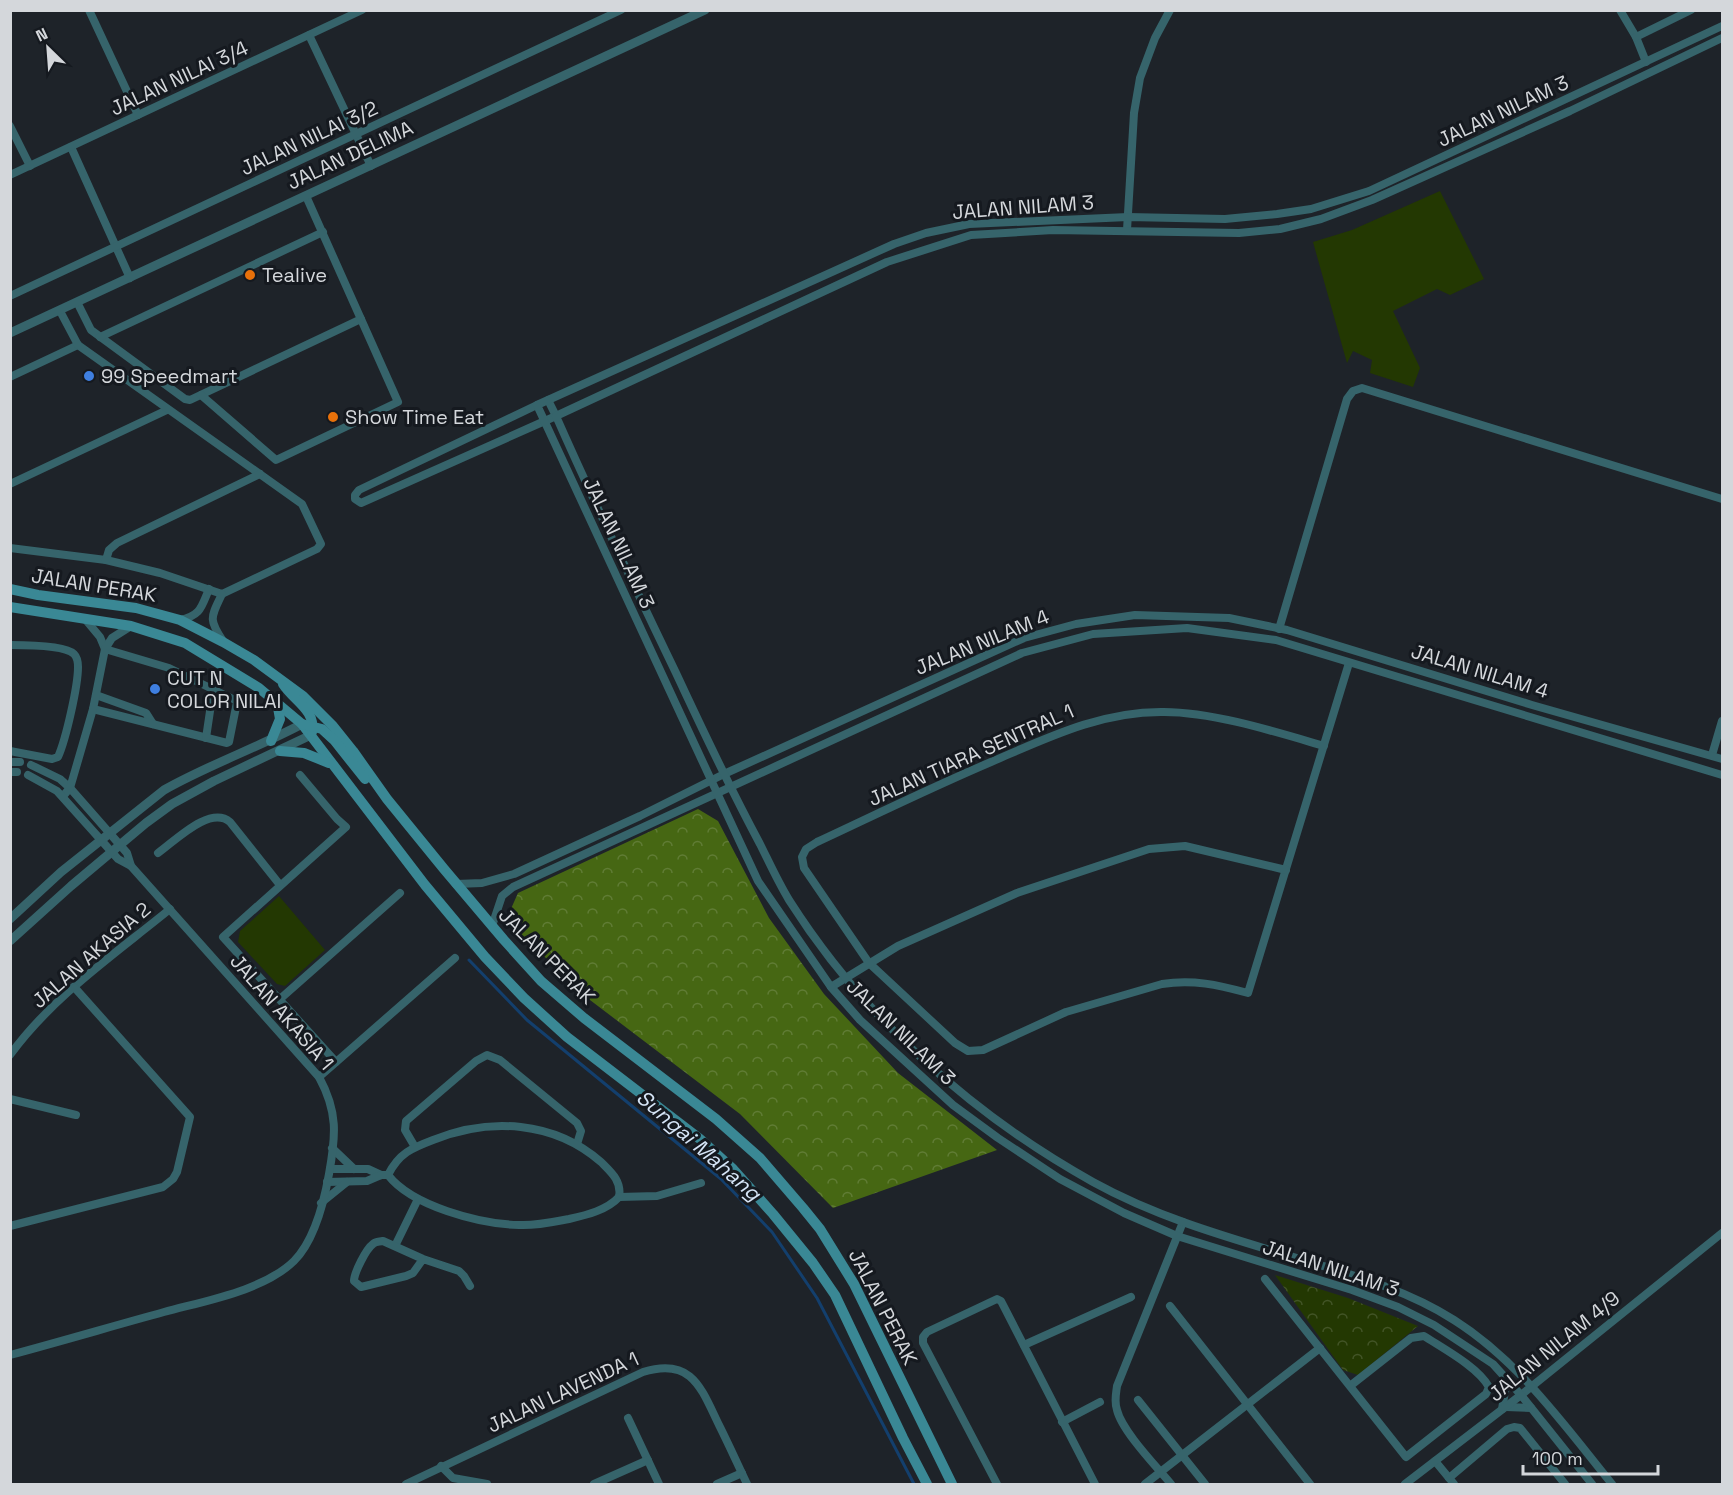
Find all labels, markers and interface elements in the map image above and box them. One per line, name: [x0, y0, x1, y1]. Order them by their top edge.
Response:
north arrow: [18, 18, 78, 78]
text: N: [33, 23, 51, 47]
street label: JALAN NILAI 3/4: [106, 35, 252, 121]
street label: JALAN NILAM 3: [1433, 69, 1573, 153]
street label: JALAN NILAI 3/2: [236, 95, 382, 181]
street label: JALAN DELIMA: [283, 114, 417, 196]
street label: JALAN NILAM 3: [951, 189, 1095, 225]
place label: Tealive: [262, 262, 327, 288]
marker: Tealive: [243, 268, 257, 282]
place label: 99 Speedmart: [101, 363, 238, 389]
marker: 99 Speedmart: [82, 369, 96, 383]
place label: Show Time Eat: [345, 404, 484, 430]
marker: Show Time Eat: [326, 410, 340, 424]
street label: JALAN NILAM 3: [577, 473, 661, 613]
street label: JALAN PERAK: [29, 562, 159, 608]
street label: JALAN NILAM 4: [911, 603, 1053, 681]
street label: JALAN NILAM 4: [1408, 638, 1552, 704]
place label: CUT N COLOR NILAI: [167, 665, 281, 714]
marker: CUT N COLOR NILAI: [148, 682, 162, 696]
street label: JALAN TIARA SENTRAL 1: [864, 698, 1078, 812]
street label: JALAN AKASIA 2: [26, 896, 156, 1014]
street label: JALAN PERAK: [493, 902, 601, 1010]
street label: JALAN AKASIA 1: [224, 948, 340, 1076]
street label: JALAN NILAM 3: [841, 973, 961, 1091]
water label: Sungai Mahang: [631, 1084, 768, 1207]
street label: JALAN NILAM 3: [1259, 1234, 1403, 1302]
street label: JALAN PERAK: [843, 1245, 923, 1369]
street label: JALAN NILAM 4/9: [1483, 1285, 1625, 1407]
street label: JALAN LAVENDA 1: [483, 1346, 643, 1438]
scale bar: [1523, 1438, 1658, 1476]
text: 100 m: [1532, 1447, 1583, 1470]

